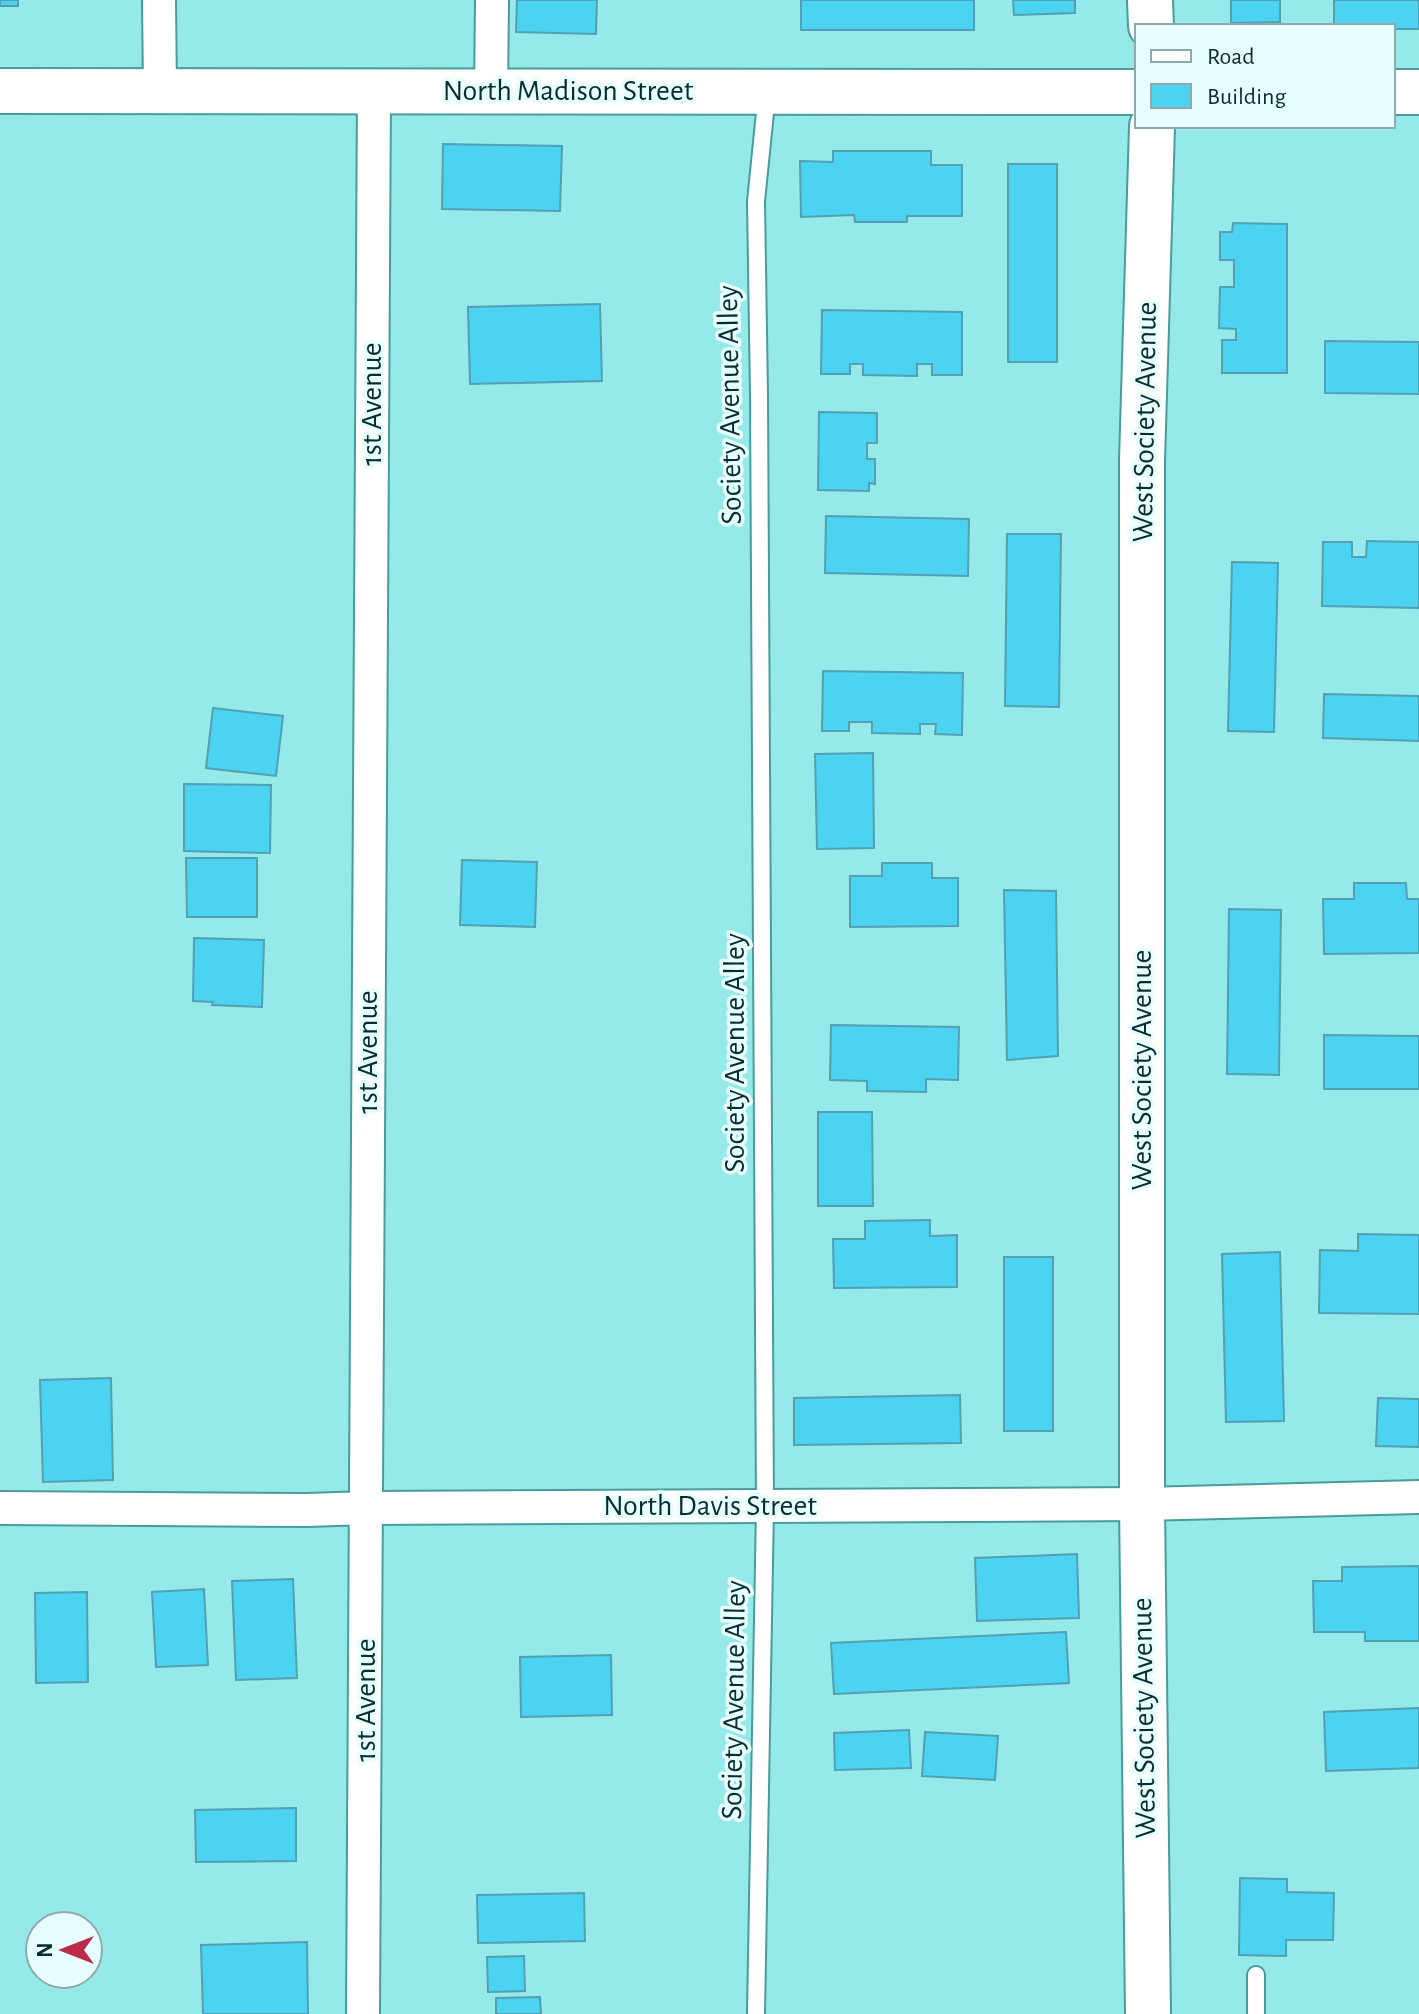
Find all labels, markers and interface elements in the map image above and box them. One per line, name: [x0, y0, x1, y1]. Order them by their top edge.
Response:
legend: [1135, 24, 1395, 128]
text: Road: [1207, 45, 1255, 69]
street label: North Madison Street: [443, 76, 694, 106]
text: Building: [1207, 85, 1286, 109]
street label: Society Avenue Alley: [713, 285, 747, 525]
street label: West Society Avenue: [1128, 301, 1162, 543]
street label: 1st Avenue: [357, 342, 387, 466]
street label: Society Avenue Alley: [720, 933, 750, 1173]
street label: West Society Avenue: [1127, 950, 1157, 1190]
street label: 1st Avenue: [353, 990, 383, 1114]
street label: North Davis Street: [603, 1491, 817, 1521]
street label: Society Avenue Alley: [717, 1580, 751, 1820]
street label: West Society Avenue: [1127, 1597, 1161, 1839]
street label: 1st Avenue: [351, 1638, 381, 1762]
north arrow: [24, 1910, 104, 1990]
text: N: [34, 1942, 56, 1958]

